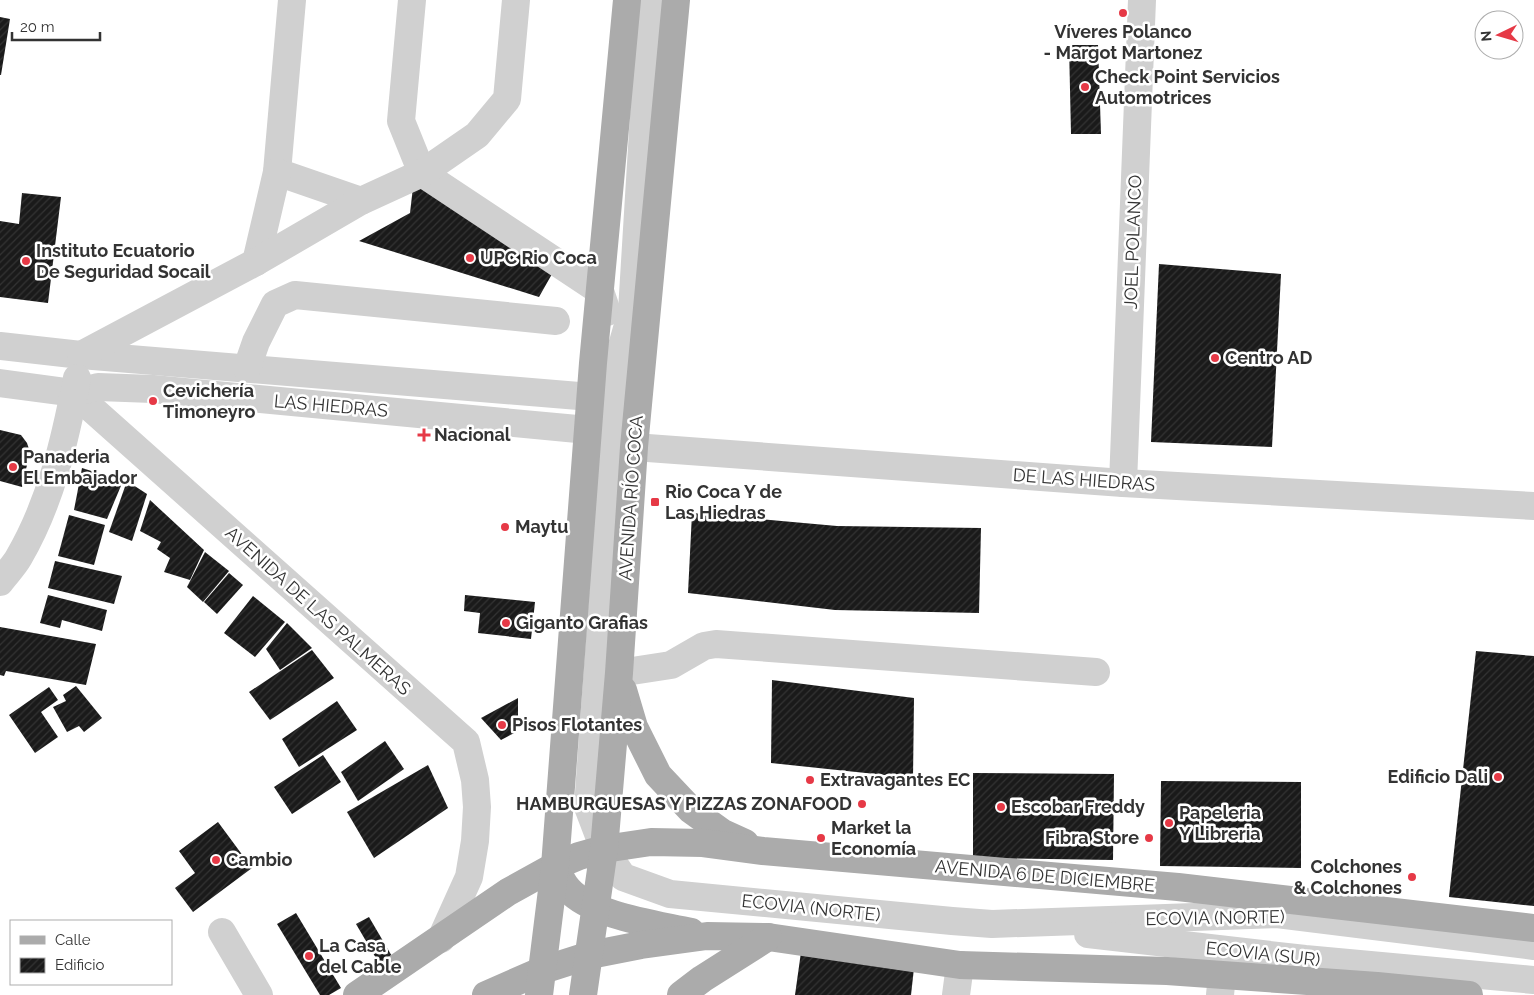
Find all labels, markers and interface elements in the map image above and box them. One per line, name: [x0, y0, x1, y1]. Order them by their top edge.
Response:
marker: Víveres Polanco - Margot Martonez: [1117, 7, 1129, 19]
scale bar: [12, 10, 100, 42]
north arrow: [1474, 10, 1524, 60]
text: 20 m: [20, 18, 55, 36]
place label: Víveres Polanco - Margot Martonez: [1044, 21, 1203, 63]
text: N: [1478, 30, 1494, 42]
place label: Check Point Servicios Automotrices: [1095, 66, 1280, 108]
marker: Check Point Servicios Automotrices: [1079, 81, 1091, 93]
street label: JOEL POLANCO: [1120, 174, 1145, 310]
place label: Instituto Ecuatorio De Seguridad Socail: [36, 240, 211, 282]
place label: UPC Rio Coca: [480, 247, 597, 268]
marker: UPC Rio Coca: [464, 252, 476, 264]
marker: Instituto Ecuatorio De Seguridad Socail: [20, 255, 32, 267]
place label: Centro AD: [1225, 347, 1312, 368]
marker: Centro AD: [1209, 352, 1221, 364]
place label: Cevichería Timoneyro: [163, 380, 255, 422]
street label: LAS HIEDRAS: [273, 390, 389, 421]
marker: Cevichería Timoneyro: [147, 395, 159, 407]
street label: AVENIDA RÍO COCA: [613, 415, 647, 581]
place label: Nacional: [434, 424, 511, 445]
marker: Nacional: [418, 429, 430, 441]
place label: Panaderia El Embajador: [23, 446, 137, 488]
marker: Panaderia El Embajador: [7, 461, 19, 473]
street label: DE LAS HIEDRAS: [1012, 464, 1156, 495]
place label: Rio Coca Y de Las Hiedras: [665, 481, 782, 523]
marker: Rio Coca Y de Las Hiedras: [649, 496, 661, 508]
place label: Maytu: [515, 516, 568, 537]
marker: Maytu: [499, 521, 511, 533]
street label: AVENIDA DE LAS PALMERAS: [221, 522, 415, 699]
place label: Giganto Grafias: [516, 612, 648, 633]
marker: Giganto Grafias: [500, 617, 512, 629]
place label: Pisos Flotantes: [512, 714, 642, 735]
marker: Pisos Flotantes: [496, 719, 508, 731]
place label: Edificio Dali: [1388, 766, 1488, 787]
place label: Extravagantes EC: [820, 769, 970, 790]
marker: Edificio Dali: [1492, 771, 1504, 783]
marker: Extravagantes EC: [804, 774, 816, 786]
place label: HAMBURGUESAS Y PIZZAS ZONAFOOD: [516, 793, 852, 814]
place label: Escobar Freddy: [1011, 796, 1145, 817]
marker: HAMBURGUESAS Y PIZZAS ZONAFOOD: [856, 798, 868, 810]
marker: Escobar Freddy: [995, 801, 1007, 813]
place label: Papeleria Y Libreria: [1179, 802, 1261, 844]
place label: Market la Economía: [831, 817, 916, 859]
marker: Papeleria Y Libreria: [1163, 817, 1175, 829]
place label: Fibra Store: [1045, 827, 1139, 848]
marker: Market la Economía: [815, 832, 827, 844]
marker: Fibra Store: [1143, 832, 1155, 844]
place label: Cambio: [226, 849, 292, 870]
marker: Cambio: [210, 854, 222, 866]
street label: AVENIDA 6 DE DICIEMBRE: [934, 855, 1156, 896]
place label: Colchones & Colchones: [1293, 856, 1402, 898]
marker: Colchones & Colchones: [1406, 871, 1418, 883]
street label: ECOVIA (NORTE): [741, 890, 882, 925]
street label: ECOVIA (NORTE): [1145, 906, 1285, 929]
legend: [10, 920, 172, 985]
text: Calle: [55, 931, 91, 949]
place label: La Casa del Cable: [319, 935, 402, 977]
street label: ECOVIA (SUR): [1205, 937, 1321, 970]
marker: La Casa del Cable: [303, 950, 315, 962]
text: Edificio: [55, 956, 105, 974]

